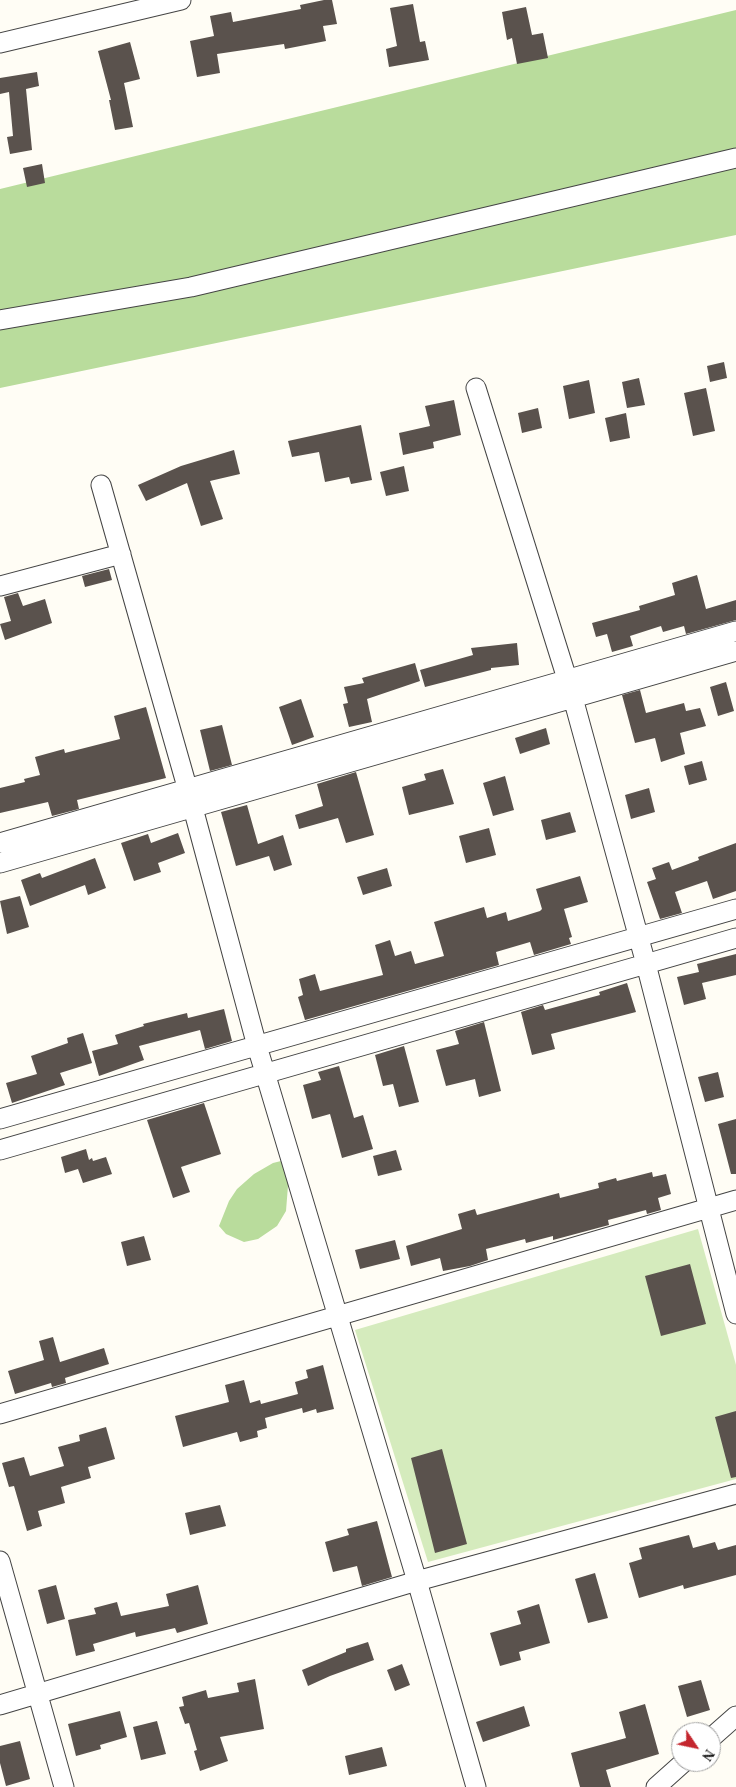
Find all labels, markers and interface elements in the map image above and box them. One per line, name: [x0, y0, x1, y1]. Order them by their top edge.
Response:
north arrow: [671, 1722, 721, 1772]
text: N: [699, 1747, 717, 1763]

